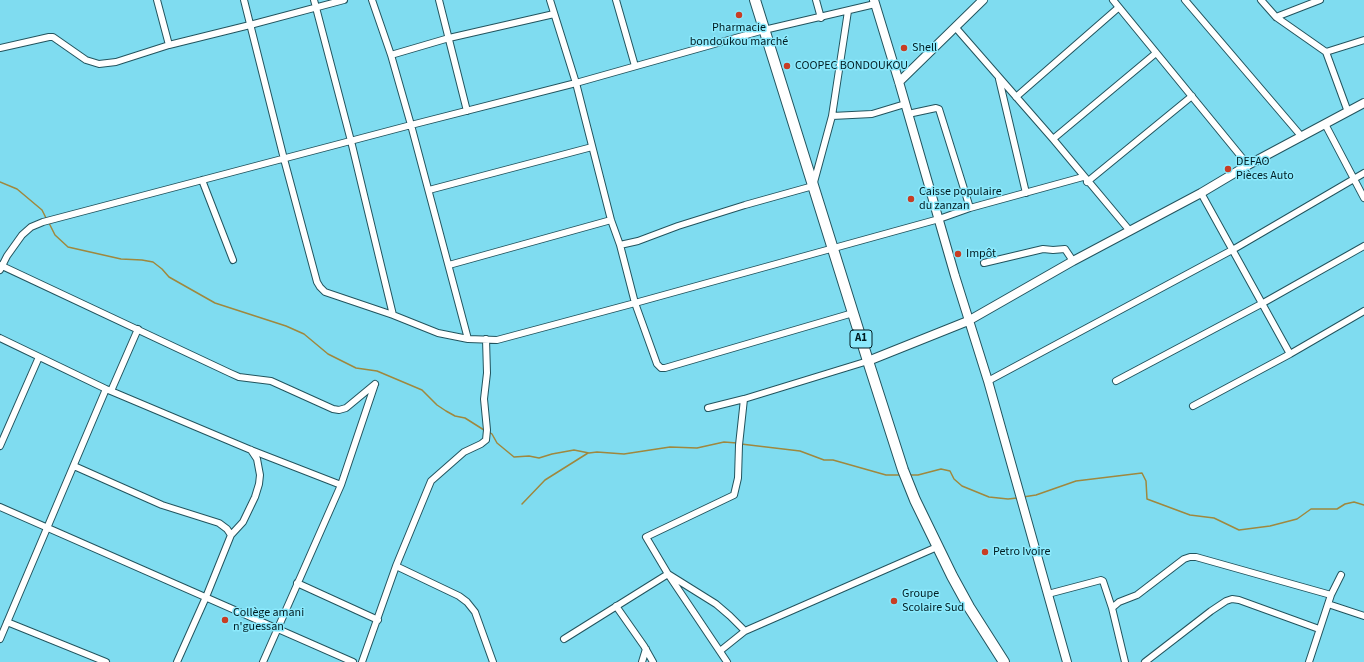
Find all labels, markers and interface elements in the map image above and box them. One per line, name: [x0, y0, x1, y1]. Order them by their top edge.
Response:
marker: Pharmacie bondoukou marché: [734, 10, 744, 20]
place label: Pharmacie bondoukou marché: [690, 21, 788, 49]
place label: Shell: [912, 41, 937, 55]
marker: Shell: [899, 43, 909, 53]
place label: COOPEC BONDOUKOU: [795, 59, 908, 73]
marker: COOPEC BONDOUKOU: [782, 61, 792, 71]
place label: DEFAO Pièces Auto: [1236, 155, 1294, 183]
marker: DEFAO Pièces Auto: [1223, 164, 1233, 174]
place label: Caisse populaire du zanzan: [919, 185, 1002, 213]
marker: Caisse populaire du zanzan: [906, 194, 916, 204]
place label: Impôt: [966, 247, 996, 261]
marker: Impôt: [953, 249, 963, 259]
road number: A1: [850, 330, 872, 348]
place label: Petro Ivoire: [993, 545, 1051, 559]
marker: Petro Ivoire: [980, 547, 990, 557]
place label: Groupe Scolaire Sud: [902, 587, 964, 615]
marker: Groupe Scolaire Sud: [889, 596, 899, 606]
place label: Collège amani n'guessan: [233, 606, 304, 634]
marker: Collège amani n'guessan: [220, 615, 230, 625]

